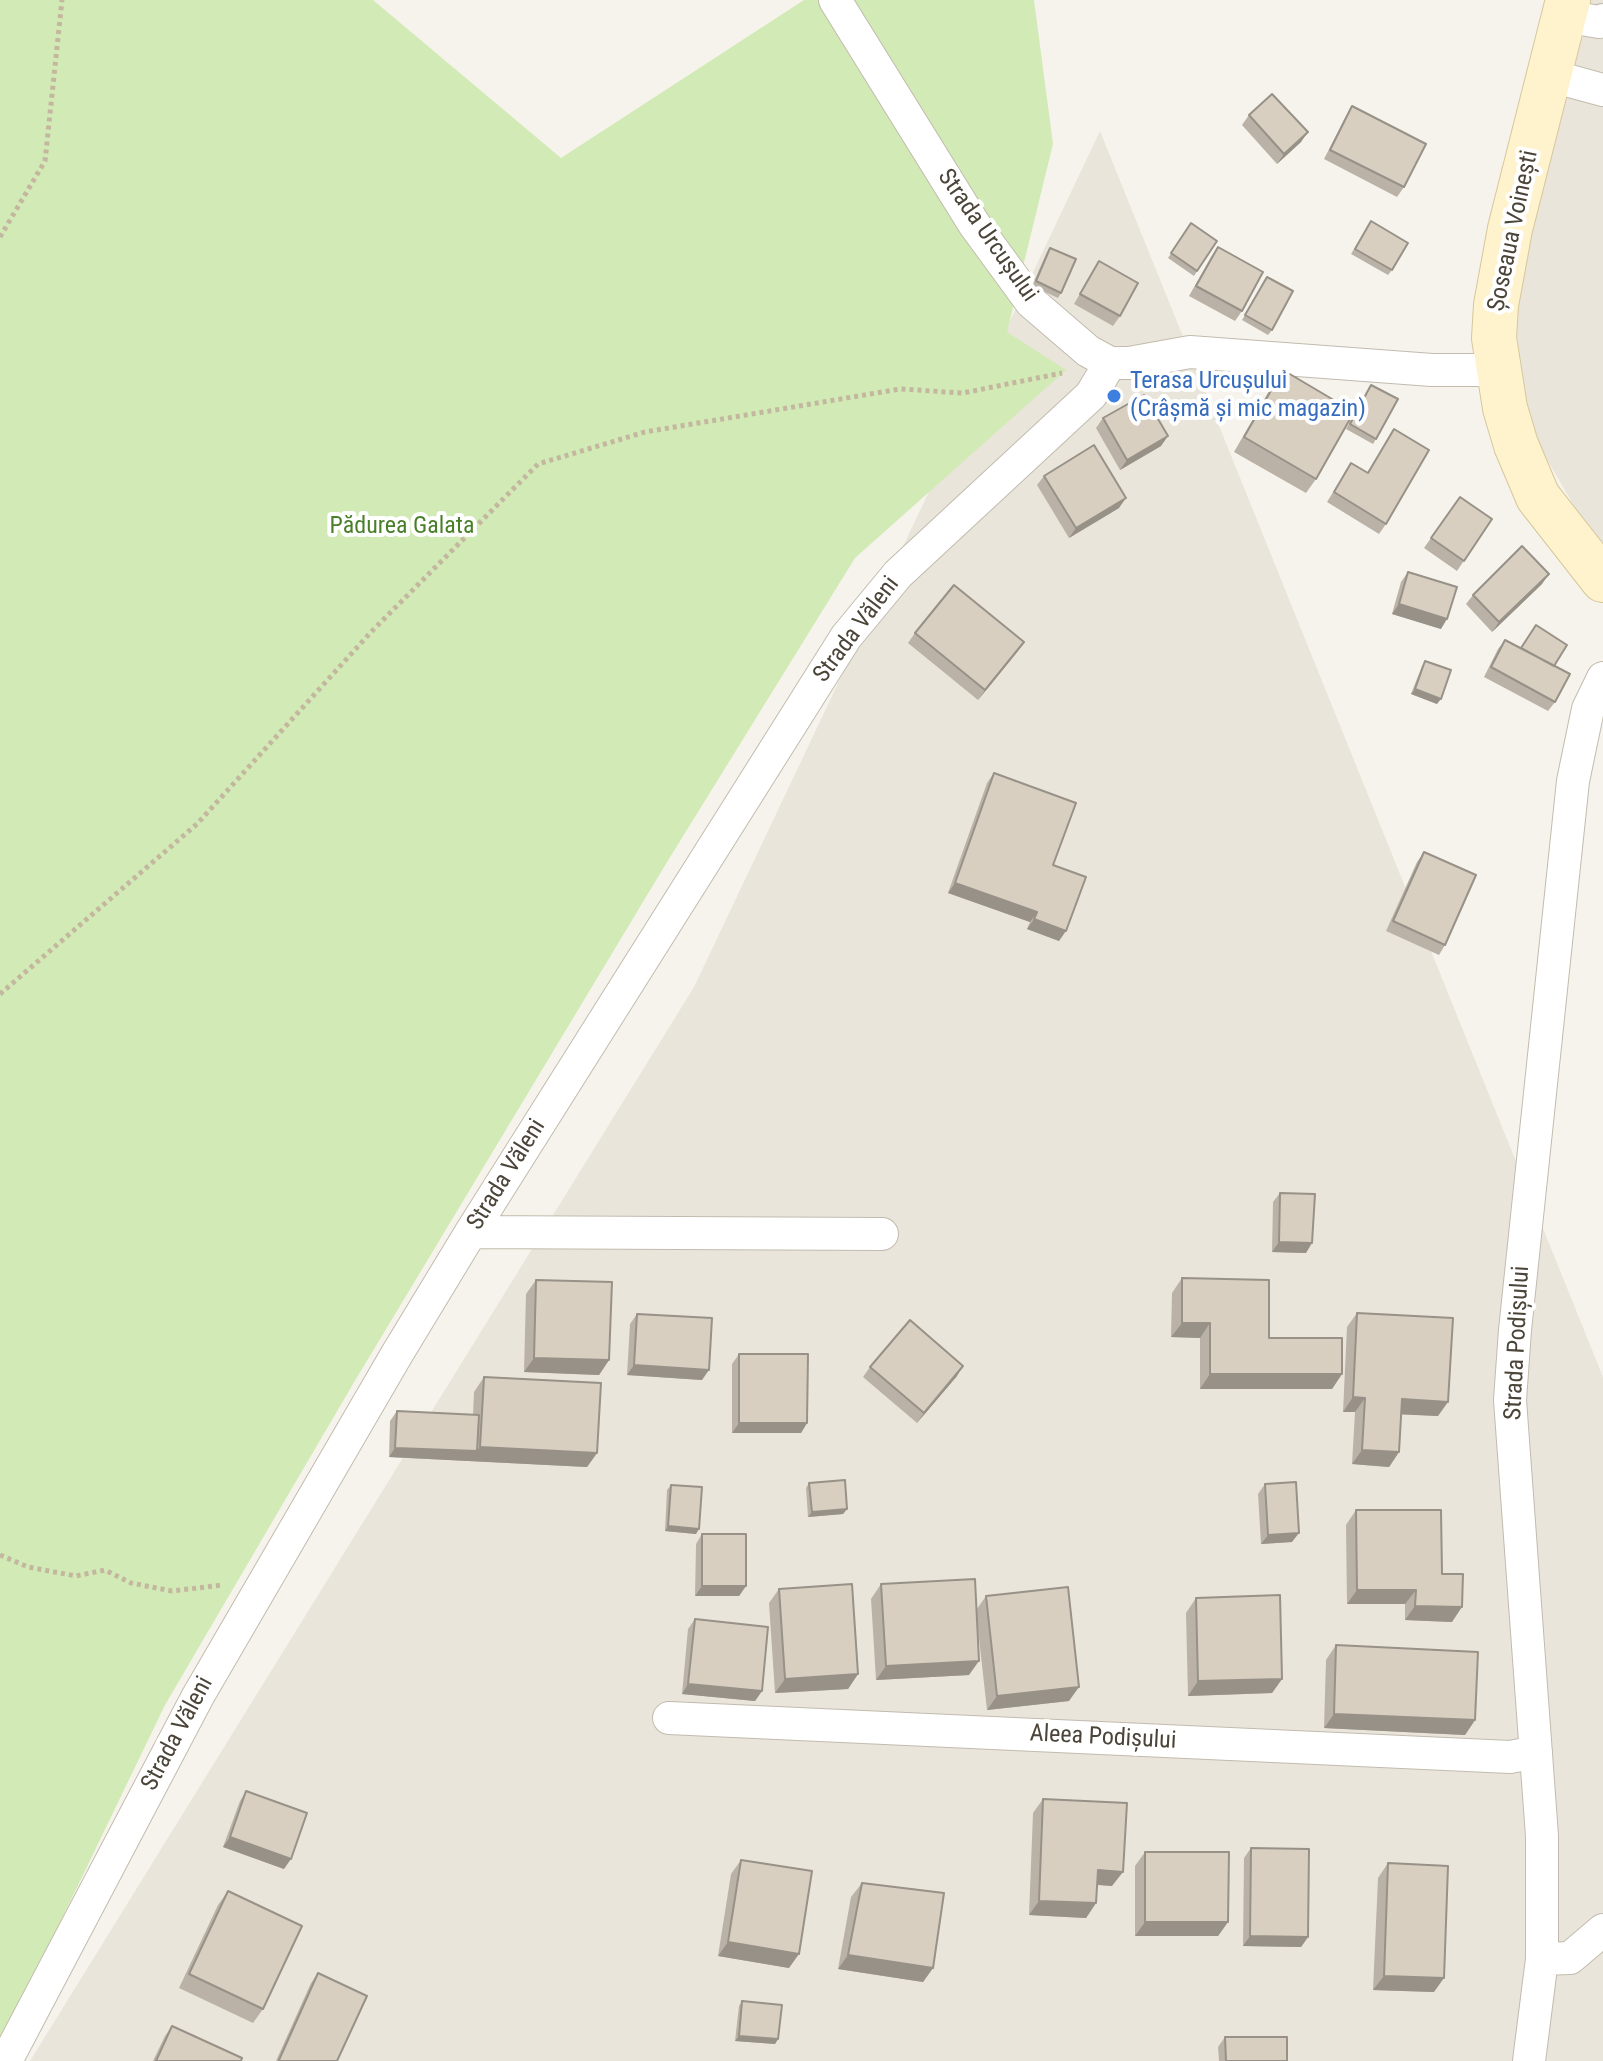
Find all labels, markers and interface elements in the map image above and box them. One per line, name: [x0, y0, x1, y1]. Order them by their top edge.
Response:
street label: Șoseaua Voinești: [1483, 148, 1545, 314]
street label: Strada Urcușului: [931, 164, 1043, 308]
place label: Terasa Urcușului (Crâșmă și mic magazin): [1130, 368, 1366, 424]
marker: Terasa Urcușului (Crâșmă și mic magazin): [1105, 387, 1123, 405]
park label: Pădurea Galata: [330, 513, 474, 541]
street label: Strada Văleni: [808, 571, 906, 689]
street label: Strada Văleni: [462, 1114, 552, 1236]
street label: Strada Podișului: [1500, 1265, 1536, 1421]
street label: Strada Văleni: [136, 1672, 220, 1796]
street label: Aleea Podișului: [1029, 1720, 1177, 1756]

